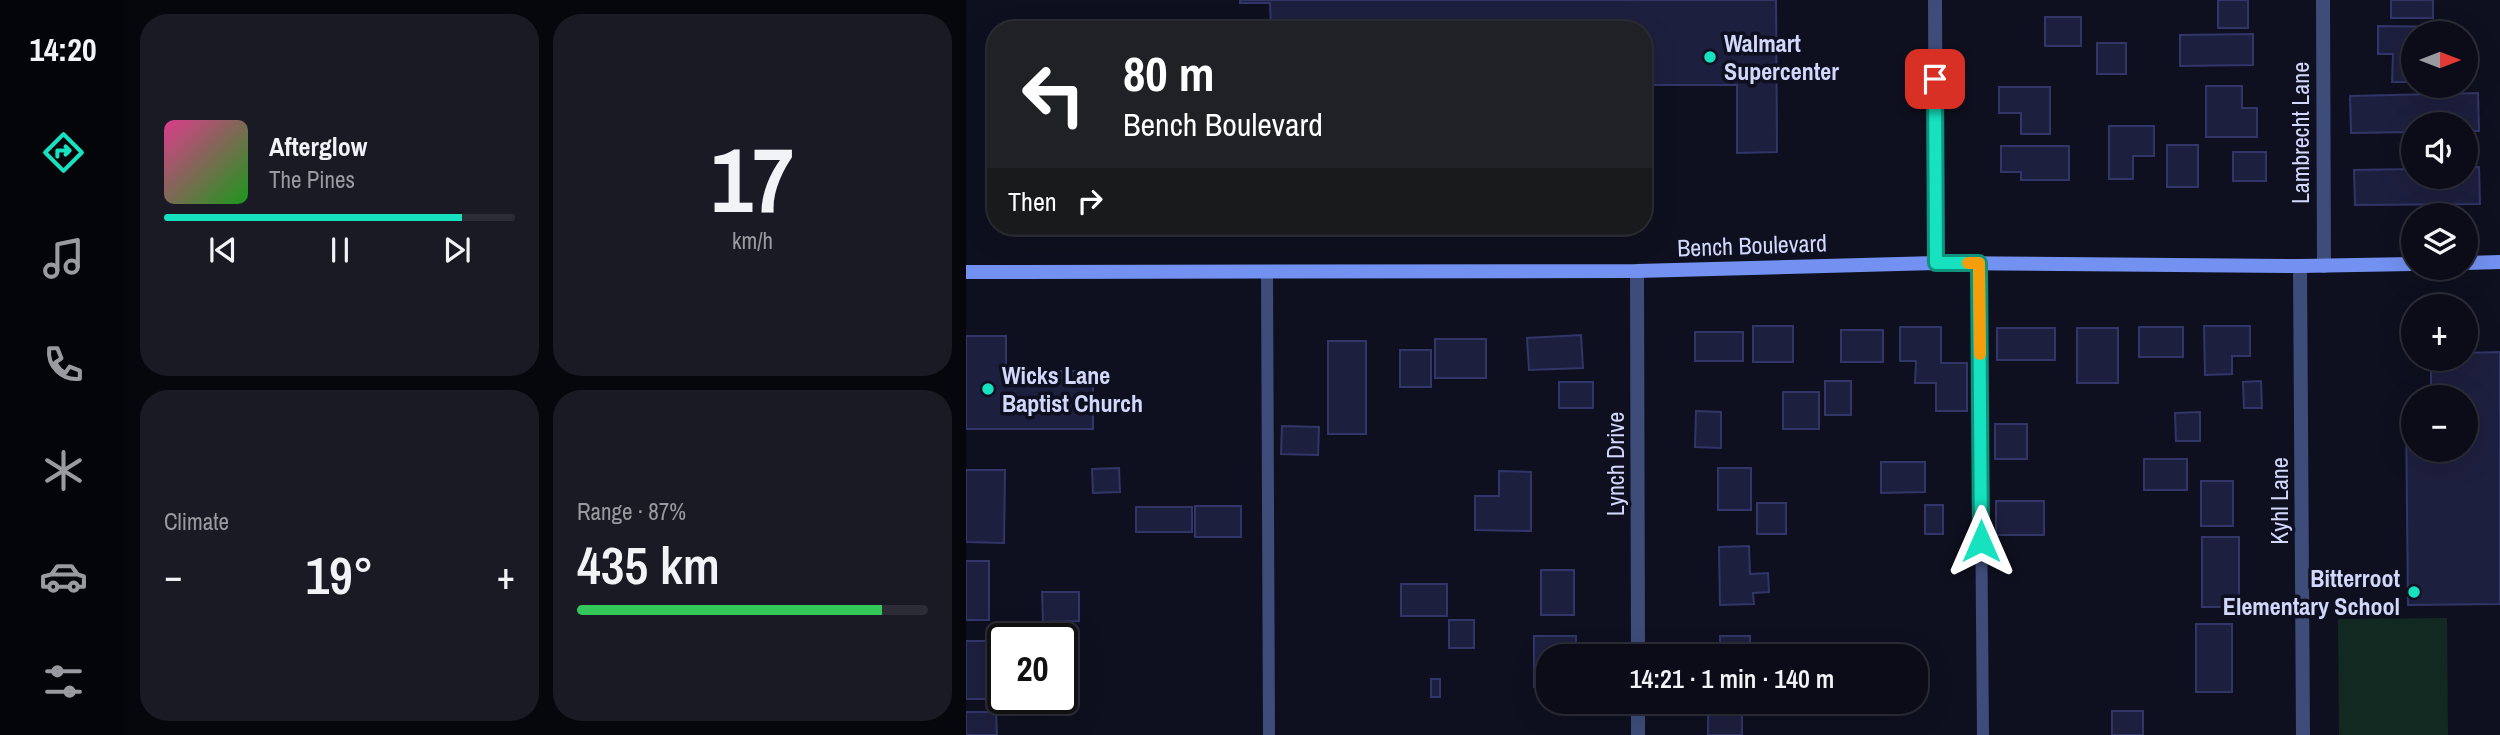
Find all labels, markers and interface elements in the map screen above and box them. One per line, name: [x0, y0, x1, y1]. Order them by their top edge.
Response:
north arrow: [2401, 21, 2478, 98]
map controls: [2401, 21, 2478, 462]
place label: Walmart Supercenter: [1724, 27, 1839, 87]
text: 14:20: [29, 28, 97, 71]
text: 80 m: [1123, 40, 1215, 106]
icon: left: [1008, 49, 1099, 140]
marker: Walmart Supercenter: [1702, 49, 1718, 65]
pin: [1905, 49, 1965, 109]
icon: arrive: [1916, 60, 1954, 98]
street label: Lambrecht Lane: [2284, 62, 2316, 204]
text: Bench Boulevard: [1123, 103, 1323, 146]
button: sound: [2401, 112, 2478, 189]
text: 17: [711, 118, 794, 240]
icon: directions: [39, 128, 88, 177]
text: Afterglow: [269, 129, 367, 164]
text: The Pines: [269, 164, 355, 195]
icon: right: [1071, 182, 1109, 220]
text: Then: [1008, 184, 1057, 219]
button: layers: [2401, 203, 2478, 280]
text: km/h: [732, 225, 773, 256]
street label: Bench Boulevard: [1677, 226, 1827, 264]
icon: previous: [204, 231, 242, 269]
icon: pause: [321, 231, 359, 269]
icon: next: [438, 231, 476, 269]
icon: music: [39, 234, 88, 283]
button: +: [2401, 294, 2478, 371]
icon: phone: [39, 340, 88, 389]
place label: Wicks Lane Baptist Church: [1002, 359, 1143, 419]
marker: Wicks Lane Baptist Church: [980, 381, 996, 397]
button: −: [2401, 385, 2478, 462]
street label: Lynch Drive: [1599, 412, 1631, 516]
icon: climate: [39, 446, 88, 495]
street label: Kyhl Lane: [2263, 457, 2295, 545]
text: Range · 87%: [577, 496, 686, 527]
position arrow: [1944, 504, 2018, 578]
text: Climate: [164, 506, 229, 537]
text: 435 km: [577, 530, 720, 600]
text: 19°: [305, 540, 374, 610]
text: −: [164, 550, 182, 601]
text: +: [497, 550, 515, 601]
icon: car: [39, 552, 88, 601]
place label: Bitterroot Elementary School: [2223, 562, 2400, 622]
marker: Bitterroot Elementary School: [2406, 584, 2422, 600]
speed limit sign: 20: [987, 623, 1078, 714]
icon: filters: [39, 657, 88, 706]
text: 14:21 · 1 min · 140 m: [1630, 661, 1834, 696]

